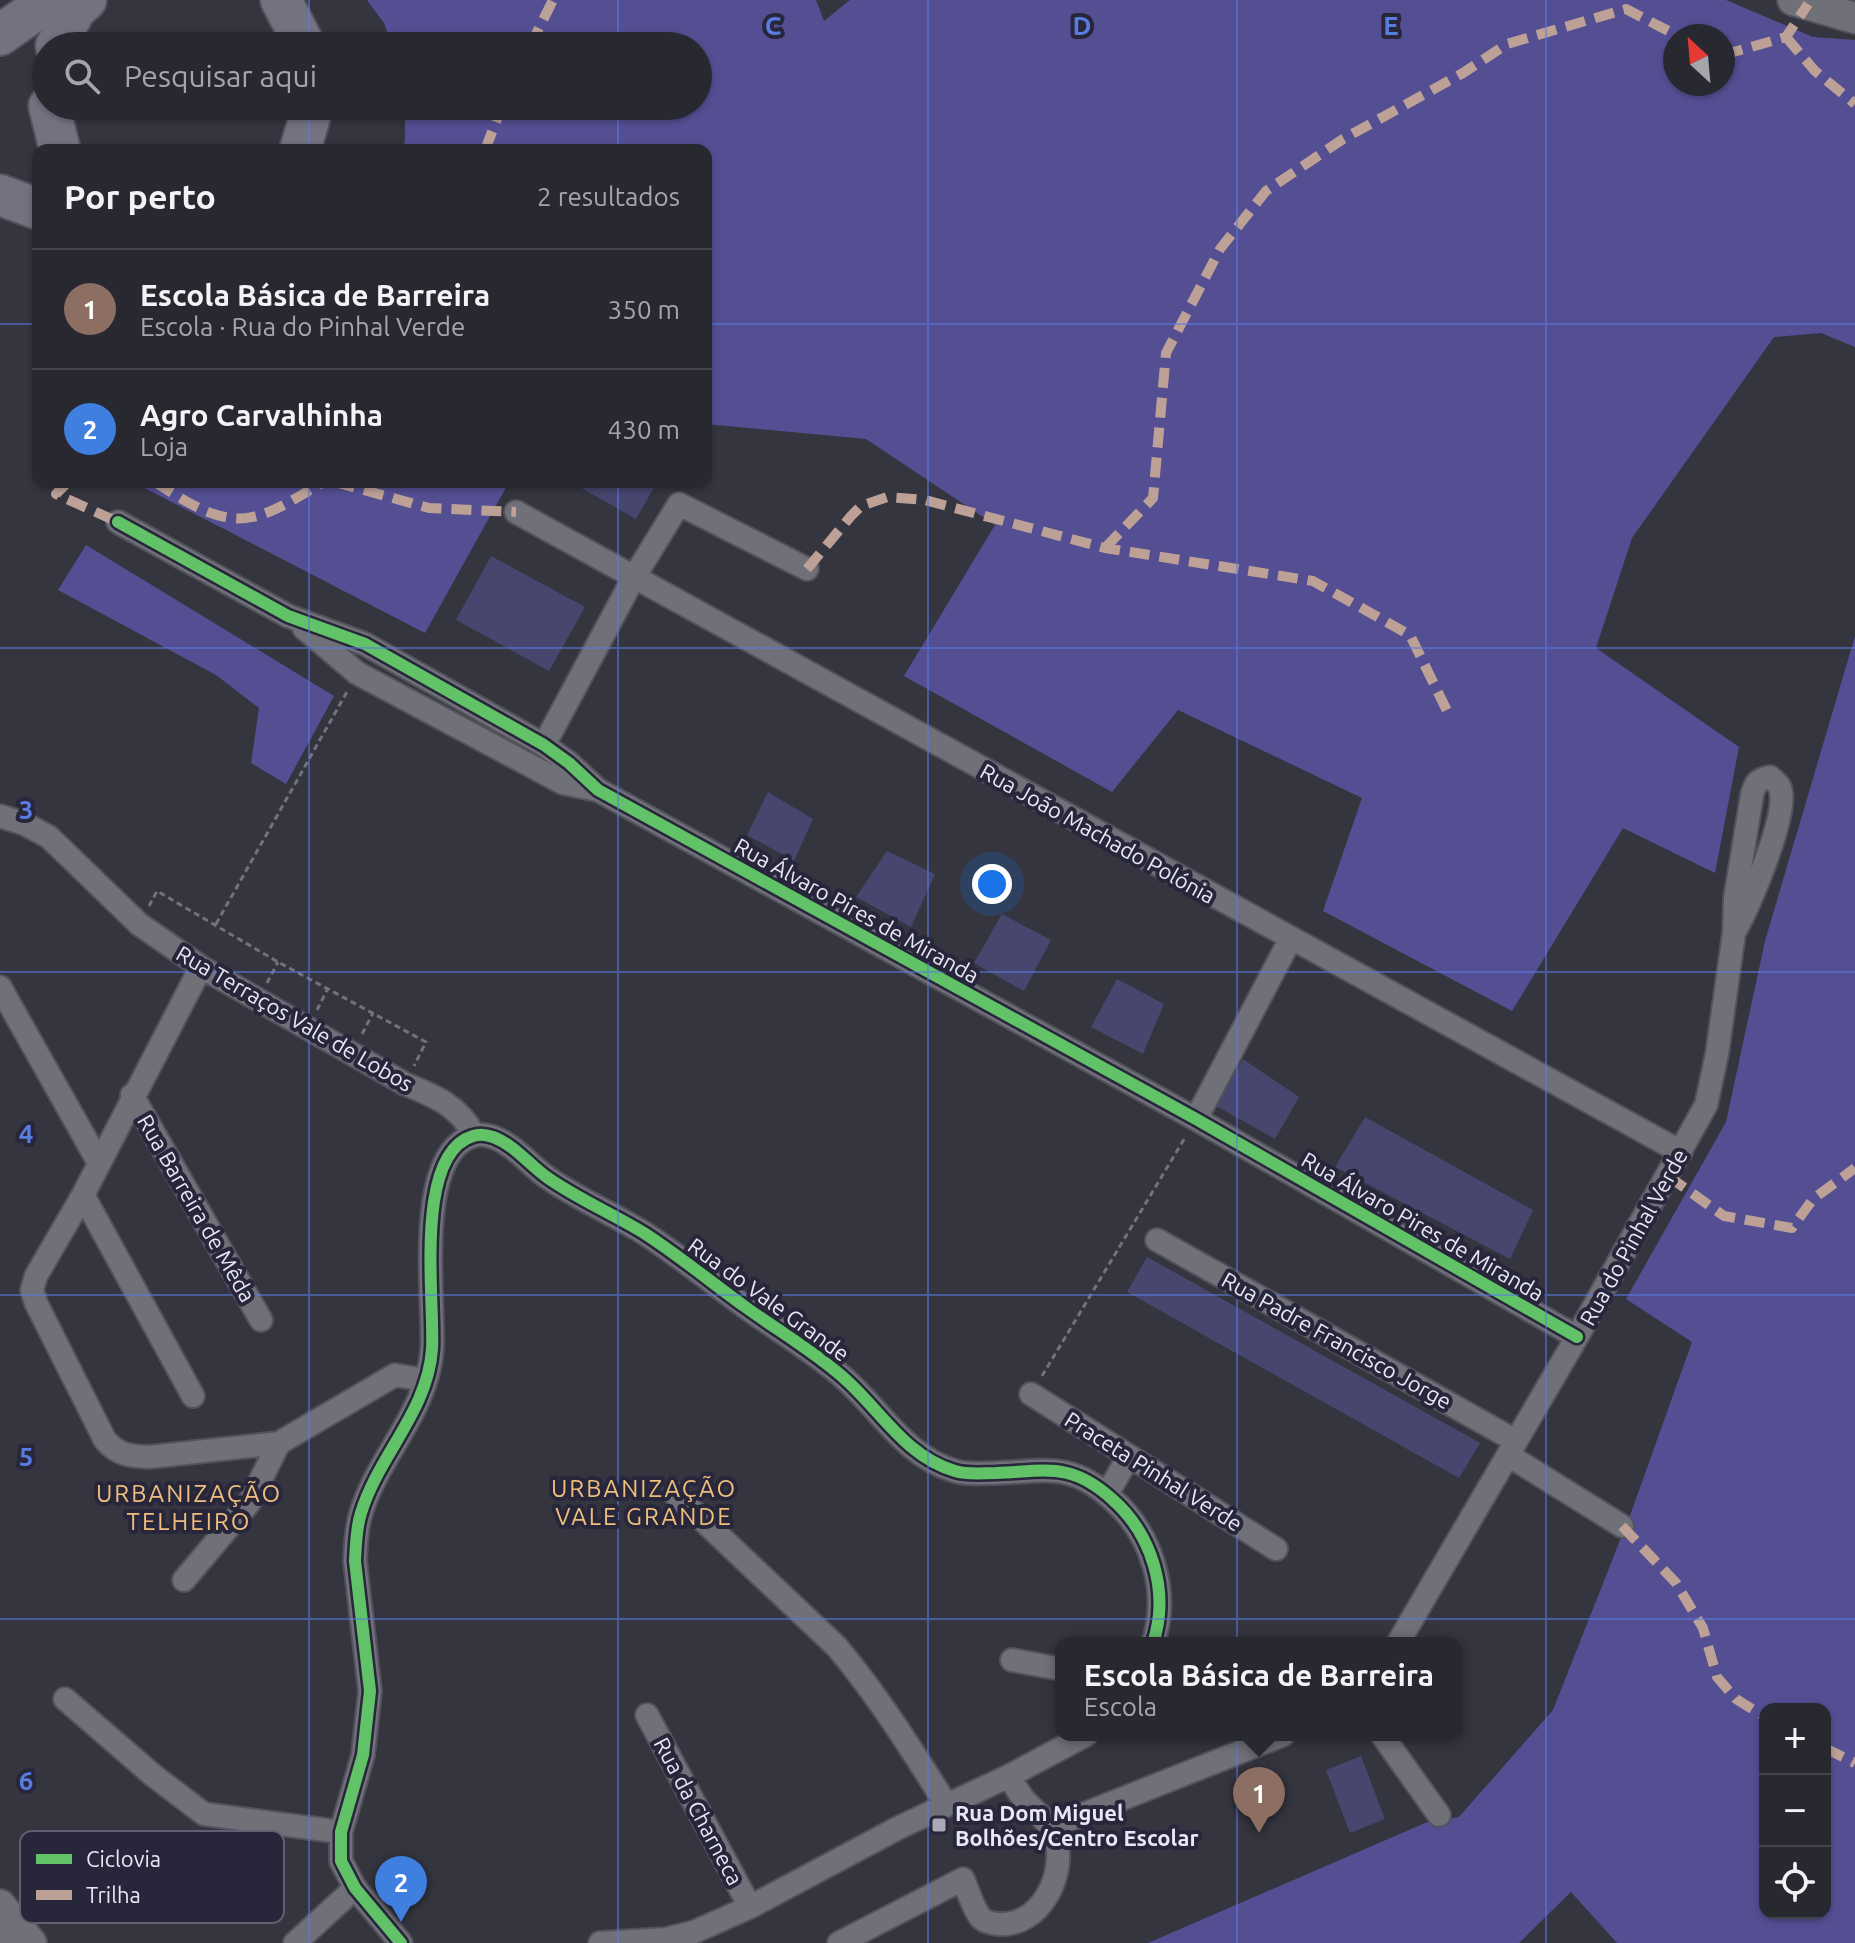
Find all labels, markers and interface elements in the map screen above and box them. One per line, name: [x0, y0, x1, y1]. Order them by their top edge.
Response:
text: C: [765, 11, 782, 40]
text: D: [1073, 11, 1091, 40]
text: E: [1383, 11, 1399, 40]
north arrow: [1663, 24, 1735, 96]
search box: [32, 32, 712, 120]
icon: search: [60, 54, 104, 98]
text: Pesquisar aqui: [124, 59, 317, 93]
text: Por perto: [64, 177, 216, 215]
text: 2 resultados: [537, 182, 680, 211]
text: Escola Básica de Barreira: [140, 278, 490, 312]
text: 1: [83, 295, 97, 324]
text: 350 m: [608, 295, 680, 324]
text: Escola · Rua do Pinhal Verde: [140, 312, 465, 341]
text: Agro Carvalhinha: [140, 398, 383, 432]
text: 2: [83, 415, 97, 444]
text: 430 m: [608, 415, 680, 444]
text: Loja: [140, 432, 188, 461]
street label: Rua João Machado Polónia: [976, 758, 1220, 908]
text: 3: [19, 795, 33, 824]
street label: Rua Álvaro Pires de Miranda: [731, 831, 984, 988]
your location: [972, 864, 1012, 904]
street label: Rua Terraços Vale de Lobos: [172, 940, 418, 1096]
street label: Rua Barreira de Mêda: [133, 1110, 261, 1306]
text: 4: [19, 1119, 33, 1148]
street label: Rua do Pinhal Verde: [1574, 1144, 1692, 1330]
street label: Rua Álvaro Pires de Miranda: [1298, 1145, 1549, 1306]
street label: Rua do Vale Grande: [684, 1232, 854, 1366]
street label: Rua Padre Francisco Jorge: [1218, 1266, 1456, 1414]
street label: Praceta Pinhal Verde: [1061, 1406, 1247, 1536]
text: 5: [19, 1442, 33, 1471]
district label: URBANIZAÇÃO VALE GRANDE: [551, 1475, 737, 1530]
district label: URBANIZAÇÃO TELHEIRO: [96, 1480, 282, 1535]
popup: [1055, 1637, 1463, 1741]
text: Escola Básica de Barreira: [1084, 1658, 1434, 1692]
text: Escola: [1084, 1692, 1157, 1721]
map controls: [1759, 1703, 1831, 1919]
button: +: [1759, 1703, 1831, 1775]
street label: Rua da Charneca: [650, 1733, 748, 1889]
text: 6: [19, 1766, 33, 1795]
pin: 1: [1233, 1767, 1285, 1833]
button: −: [1759, 1775, 1831, 1847]
place label: Rua Dom Miguel Bolhões/Centro Escolar: [955, 1800, 1198, 1850]
marker: Rua Dom Miguel Bolhões/Centro Escolar: [930, 1816, 948, 1834]
legend: [20, 1831, 284, 1923]
text: Ciclovia: [86, 1846, 161, 1871]
button: locate: [1759, 1847, 1831, 1919]
pin: 2: [375, 1856, 427, 1922]
text: Trilha: [86, 1882, 141, 1907]

